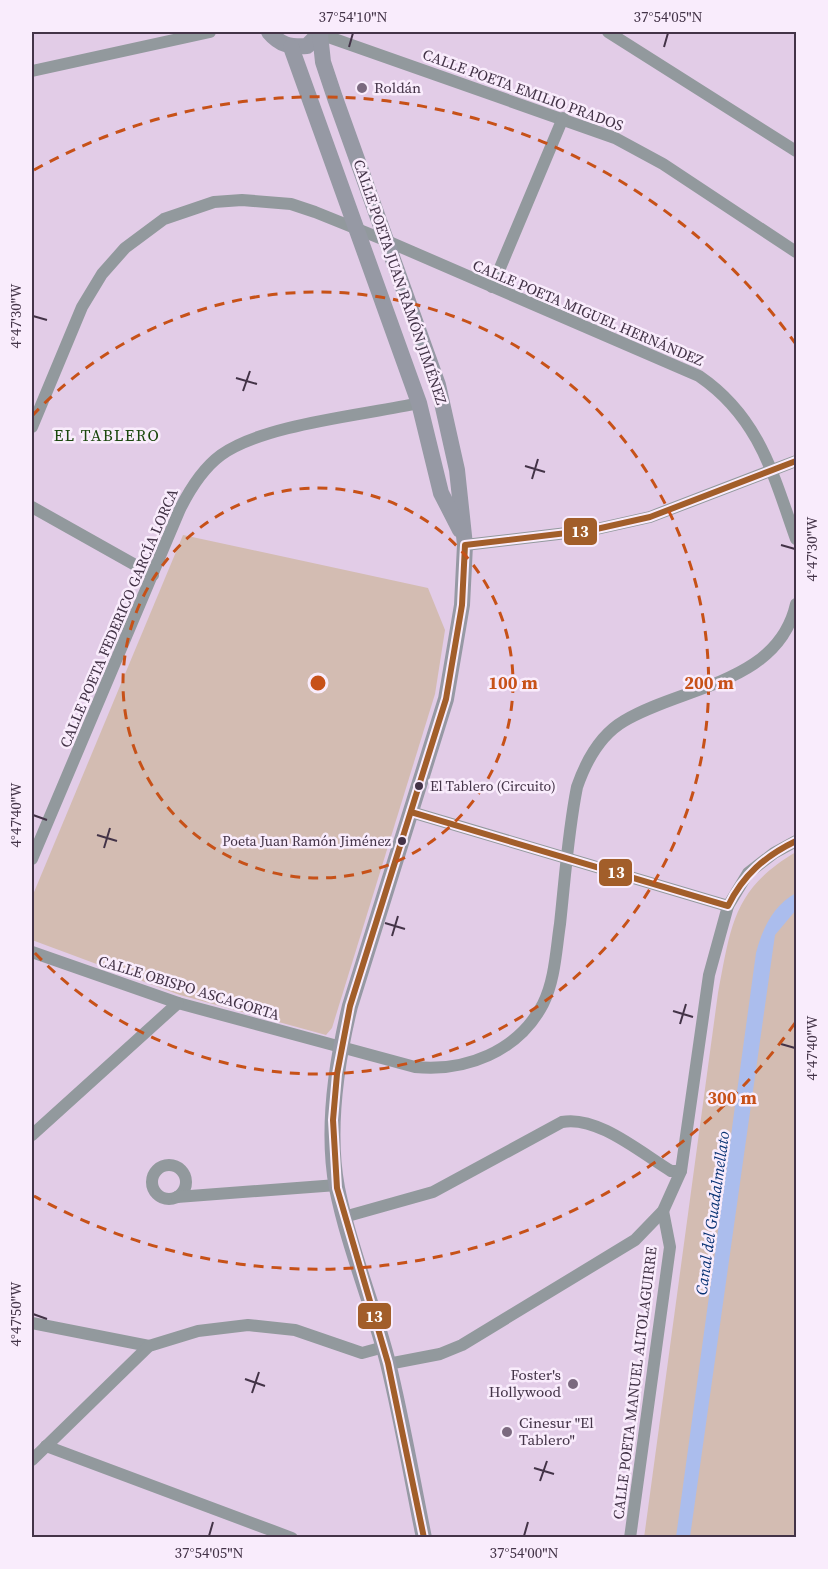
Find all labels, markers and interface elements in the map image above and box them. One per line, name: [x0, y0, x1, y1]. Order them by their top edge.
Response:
text: 37°54'10"N: [318, 6, 388, 27]
text: 37°54'05"N: [633, 6, 703, 27]
street label: CALLE POETA EMILIO PRADOS: [420, 43, 627, 136]
place label: Roldán: [374, 77, 421, 98]
marker: Roldán: [355, 81, 369, 95]
street label: CALLE POETA JUAN RAMÓN JIMÉNEZ: [349, 156, 452, 407]
street label: CALLE POETA MIGUEL HERNÁNDEZ: [470, 254, 707, 371]
text: 4°47'30"W: [5, 283, 26, 348]
district label: EL TABLERO: [54, 424, 160, 446]
street label: CALLE POETA FEDERICO GARCÍA LORCA: [54, 485, 183, 751]
text: 4°47'30"W: [801, 516, 822, 581]
line badge: 13: [563, 517, 598, 546]
text: 13: [571, 520, 589, 542]
text: 100 m: [488, 670, 538, 695]
text: 200 m: [684, 670, 734, 695]
centre of rings: [308, 673, 328, 693]
place label: El Tablero (Circuito): [430, 776, 556, 796]
marker: El Tablero (Circuito): [413, 780, 425, 792]
text: 4°47'40"W: [5, 782, 26, 847]
place label: Poeta Juan Ramón Jiménez: [222, 831, 392, 851]
marker: Poeta Juan Ramón Jiménez: [396, 835, 408, 847]
line badge: 13: [598, 858, 633, 887]
text: 13: [607, 861, 625, 883]
street label: CALLE OBISPO ASCAGORTA: [96, 950, 283, 1025]
text: 4°47'40"W: [801, 1015, 822, 1080]
text: 300 m: [707, 1085, 757, 1110]
water label: Canal del Guadalmellato: [690, 1129, 734, 1296]
street label: CALLE POETA MANUEL ALTOLAGUIRRE: [607, 1245, 662, 1521]
text: 4°47'50"W: [5, 1281, 26, 1346]
line badge: 13: [357, 1302, 392, 1330]
text: 13: [365, 1305, 383, 1327]
place label: Foster's Hollywood: [489, 1364, 561, 1402]
marker: Foster's Hollywood: [566, 1377, 580, 1391]
place label: Cinesur "El Tablero": [519, 1412, 594, 1450]
marker: Cinesur "El Tablero": [500, 1425, 514, 1439]
text: 37°54'05"N: [174, 1542, 244, 1563]
text: 37°54'00"N: [489, 1542, 559, 1563]

